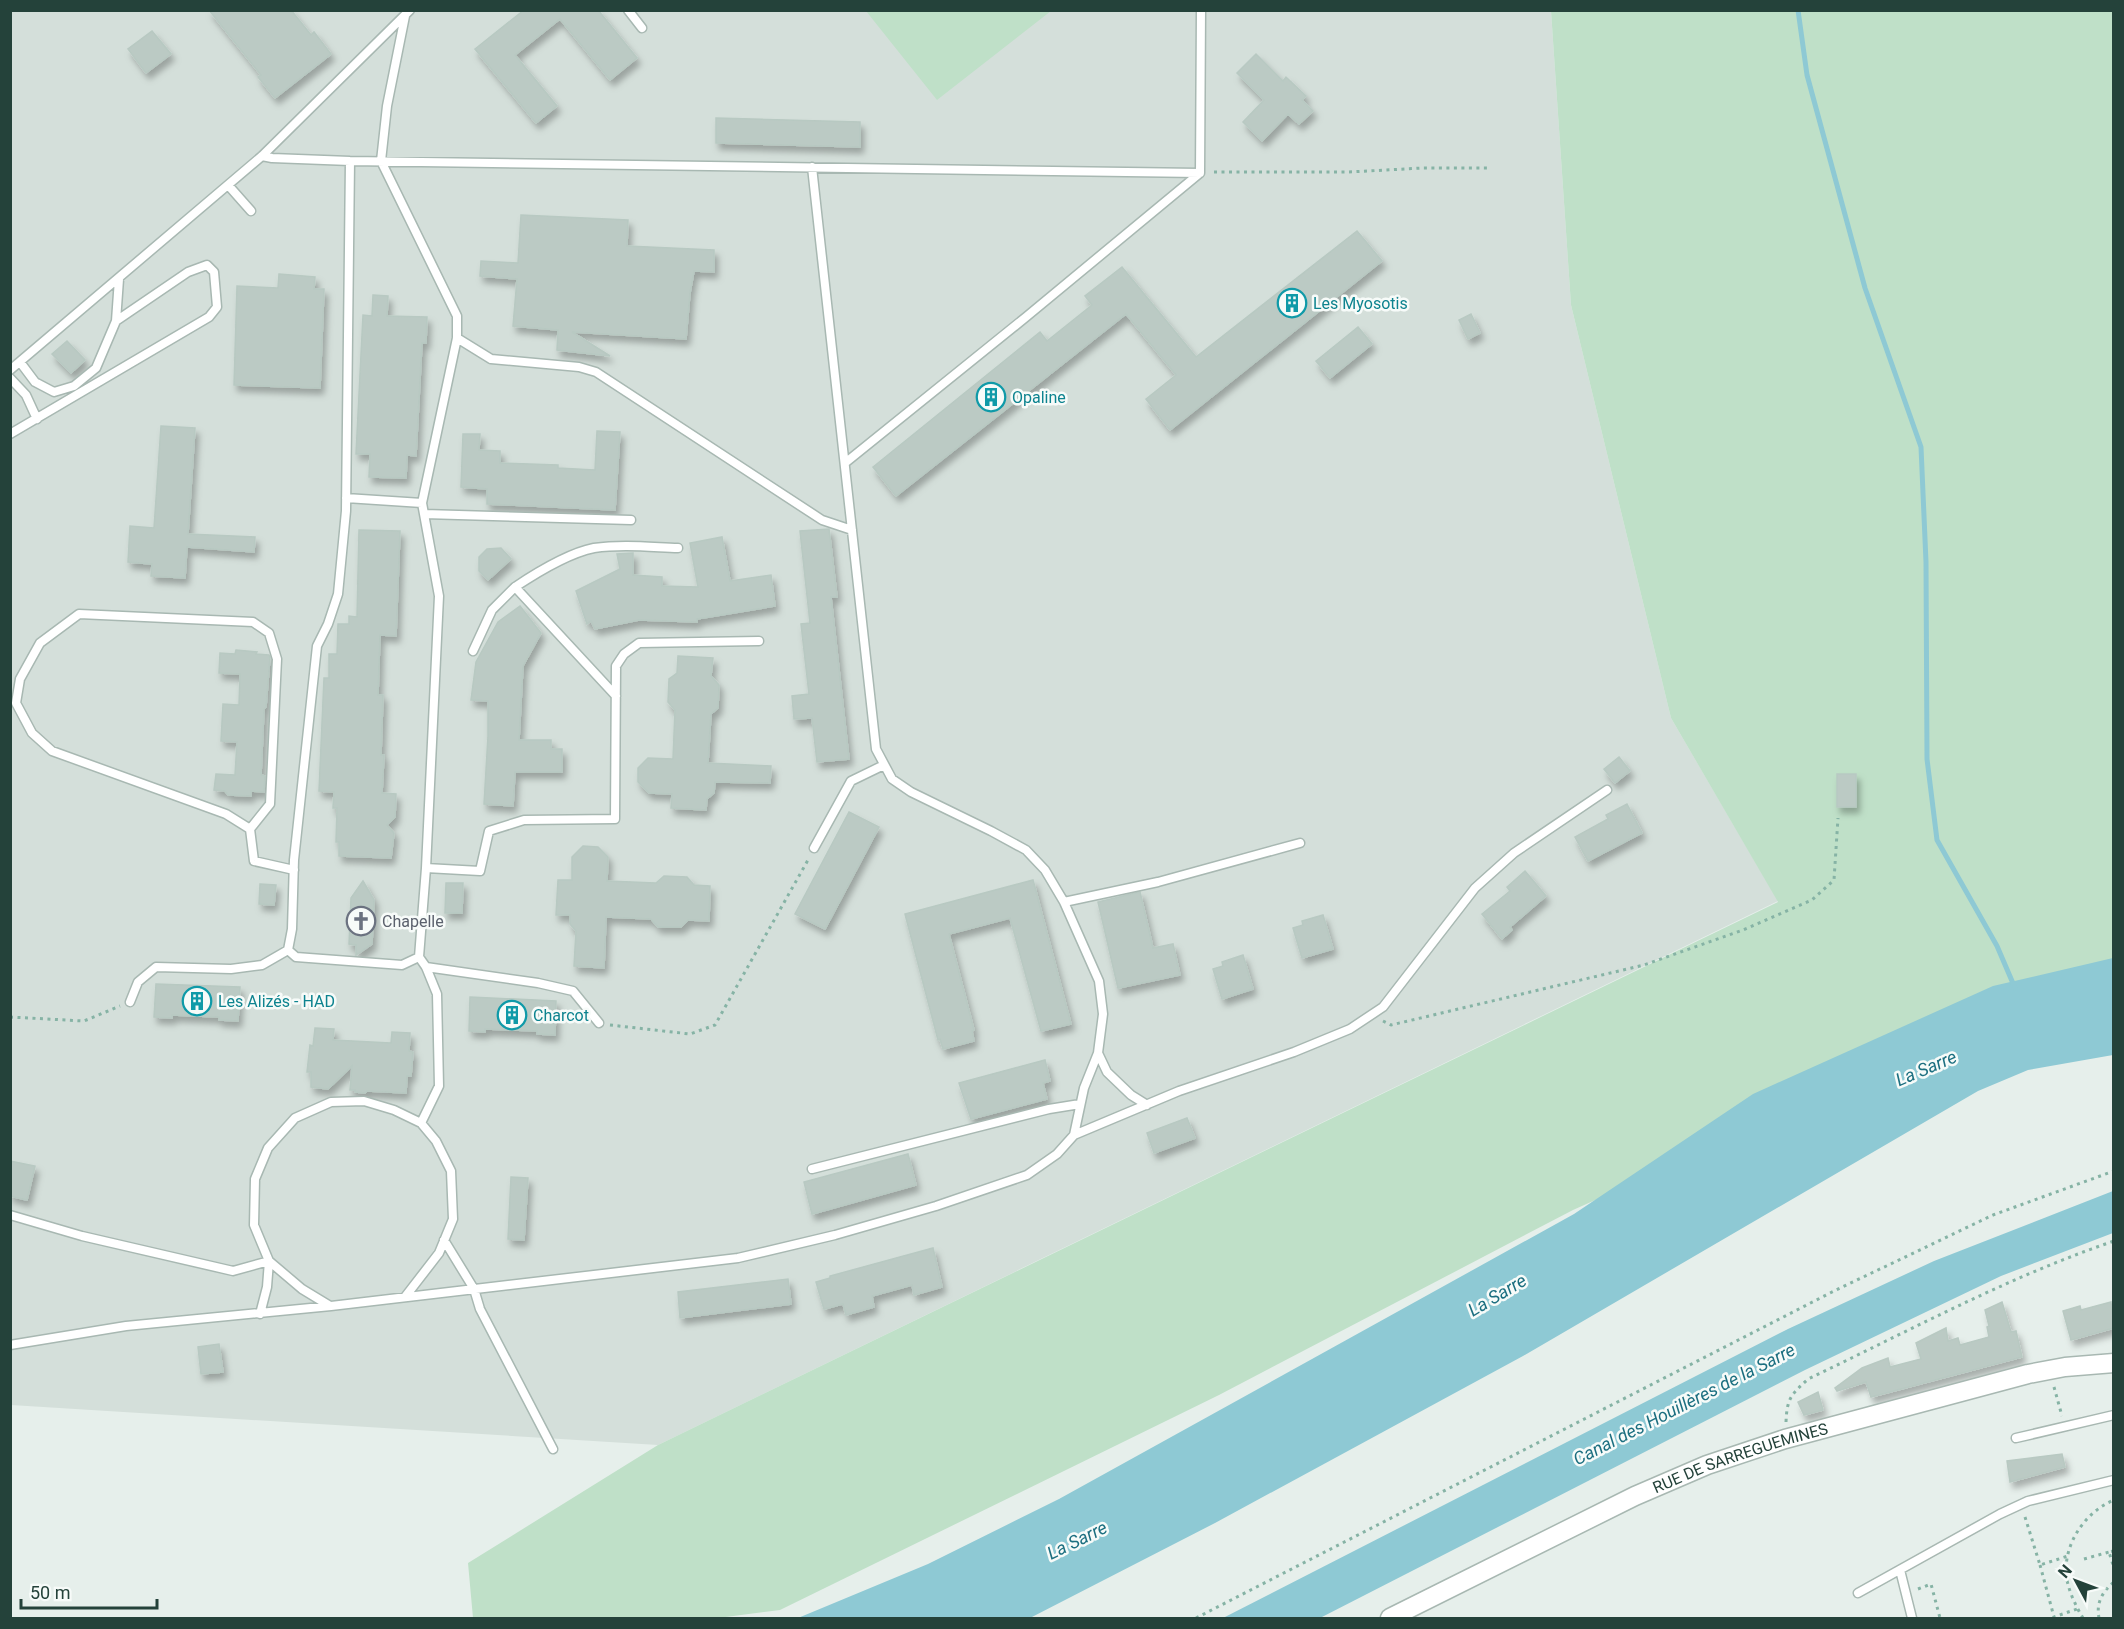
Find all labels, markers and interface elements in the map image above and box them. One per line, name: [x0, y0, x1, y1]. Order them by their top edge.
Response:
building icon: Les Myosotis: [1276, 287, 1308, 319]
place label: Les Myosotis: [1313, 294, 1408, 313]
building icon: Opaline: [975, 381, 1007, 413]
place label: Opaline: [1012, 388, 1066, 407]
church icon: Chapelle: [345, 905, 377, 937]
place label: Chapelle: [382, 912, 444, 931]
building icon: Les Alizés - HAD: [181, 985, 213, 1017]
place label: Les Alizés - HAD: [218, 992, 335, 1011]
building icon: Charcot: [496, 999, 528, 1031]
place label: Charcot: [533, 1006, 589, 1025]
water label: La Sarre: [1892, 1046, 1960, 1090]
water label: La Sarre: [1464, 1269, 1530, 1321]
water label: Canal des Houillères de la Sarre: [1570, 1339, 1798, 1469]
street label: RUE DE SARREGUEMINES: [1650, 1418, 1830, 1497]
water label: La Sarre: [1044, 1517, 1110, 1563]
north arrow: [2046, 1551, 2106, 1611]
text: N: [2054, 1561, 2076, 1582]
scale bar: [21, 1572, 158, 1610]
text: 50 m: [30, 1582, 70, 1603]

